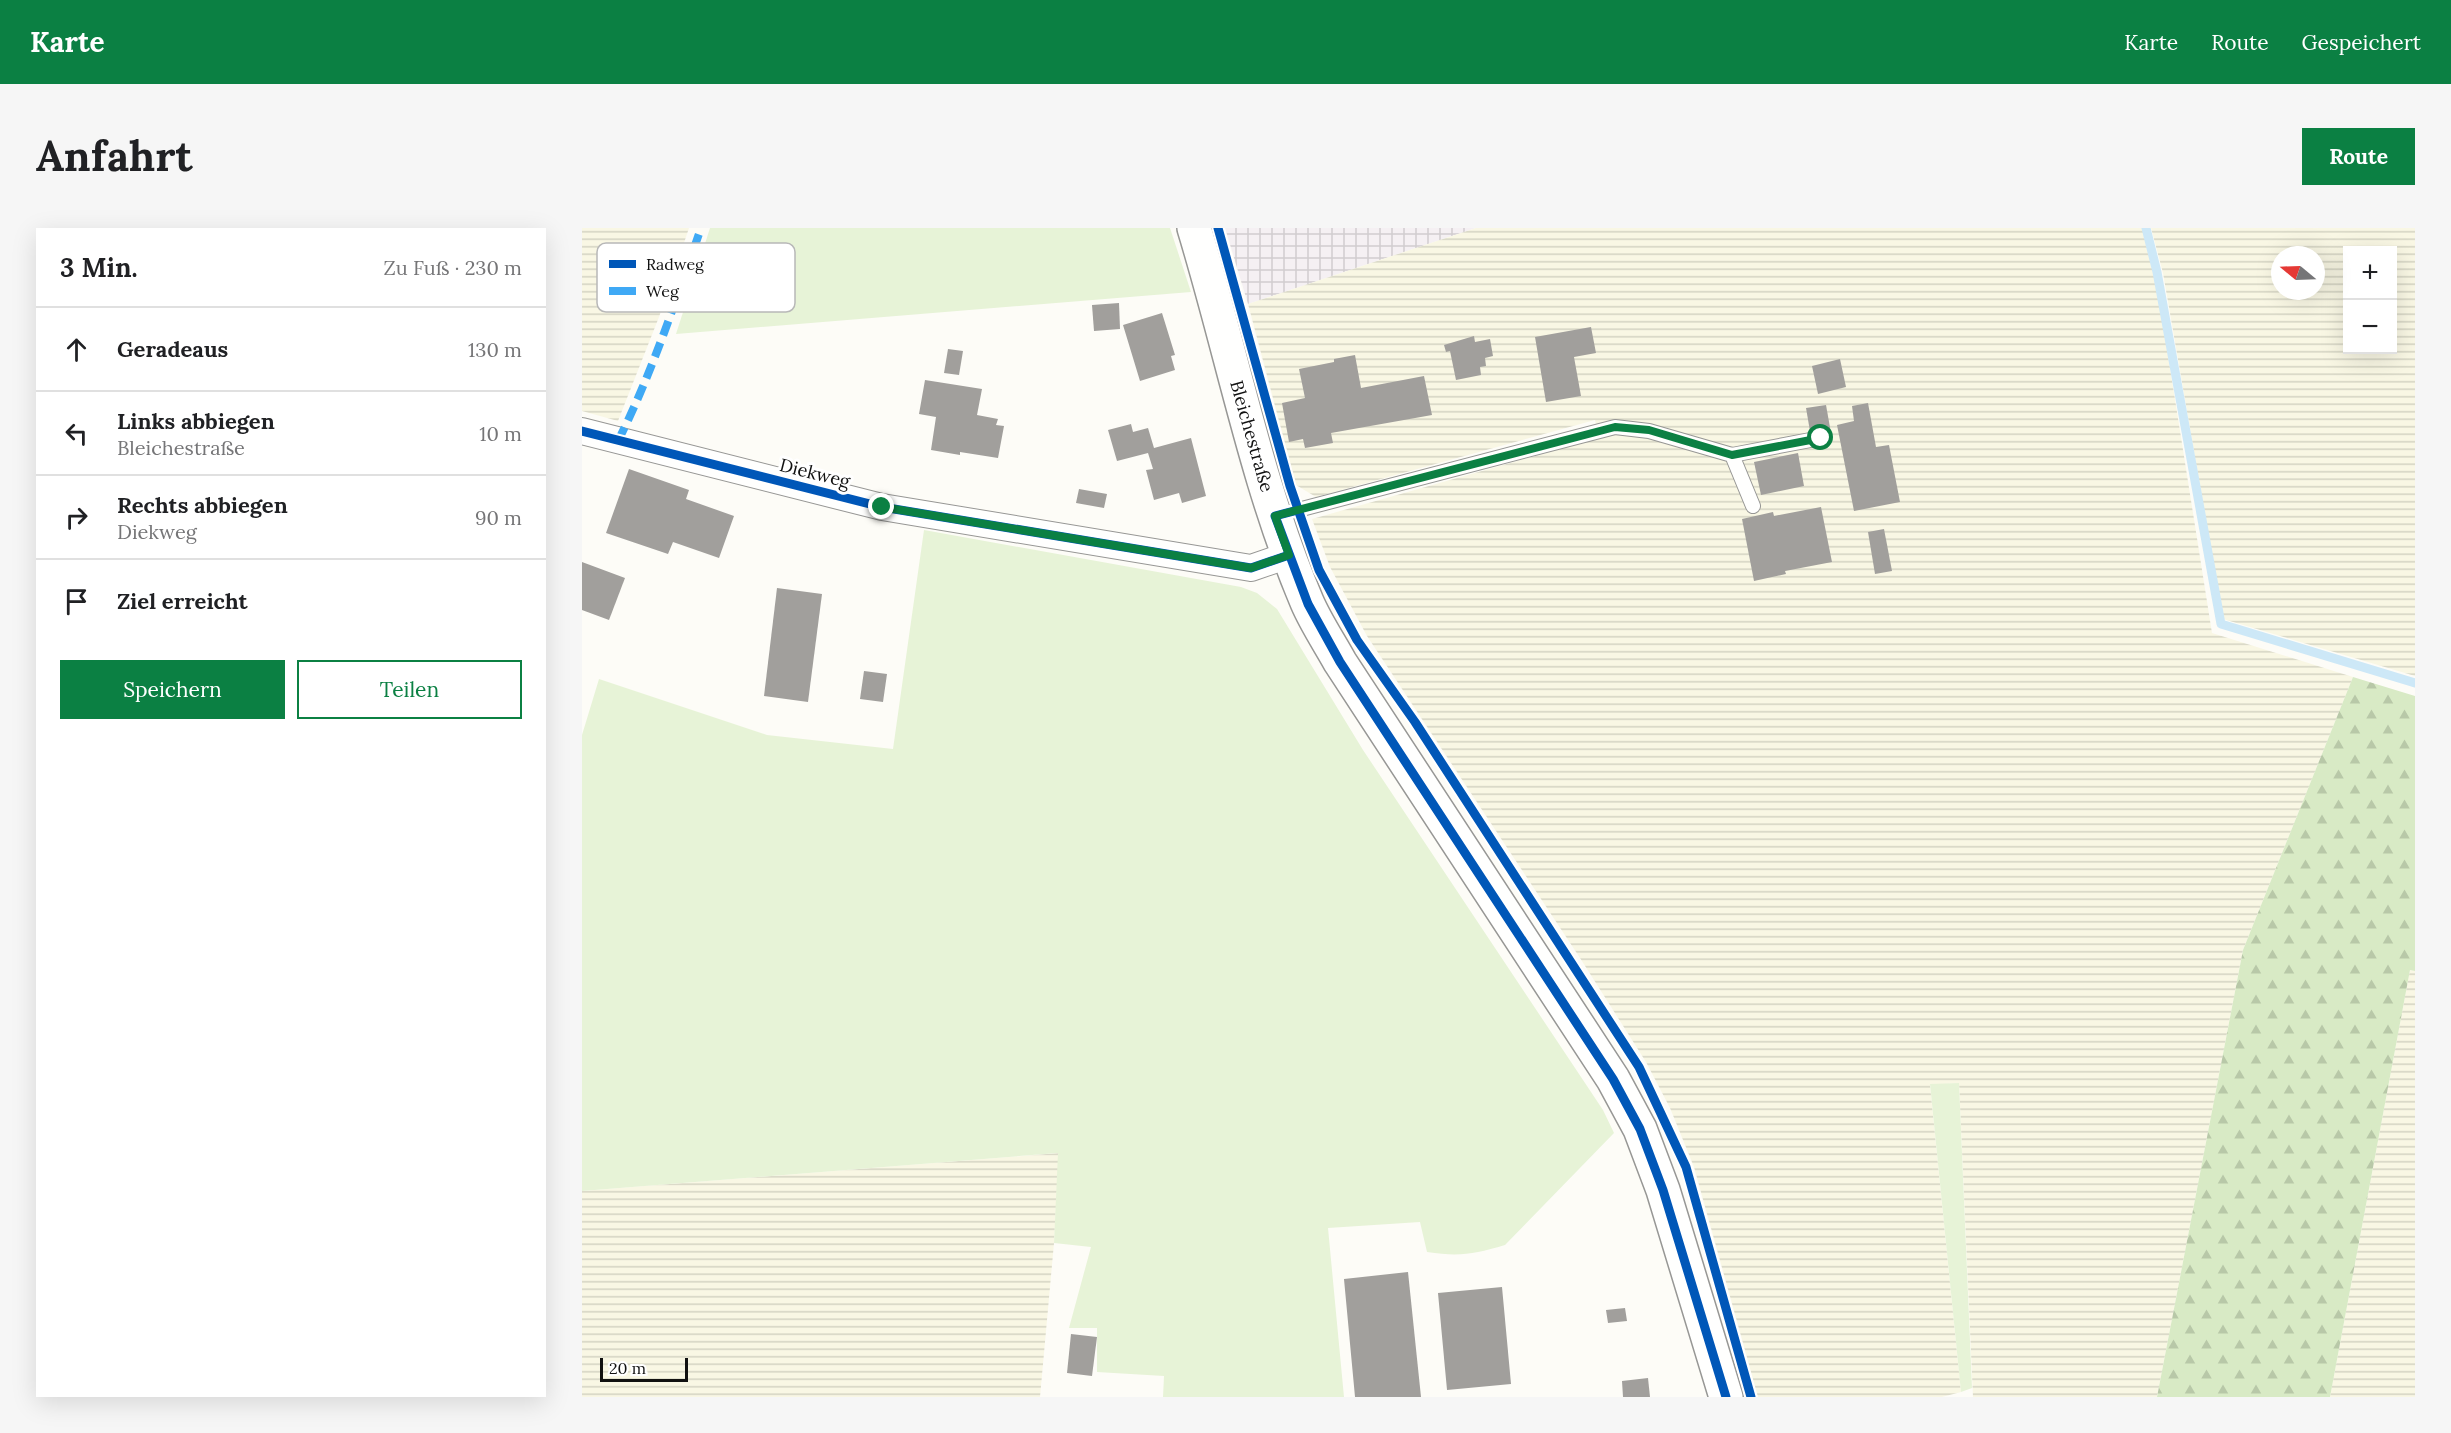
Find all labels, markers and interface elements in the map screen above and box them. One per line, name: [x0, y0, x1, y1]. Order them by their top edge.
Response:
text: Karte: [30, 24, 105, 60]
text: Karte: [2124, 29, 2178, 56]
text: Route: [2211, 29, 2269, 56]
text: Gespeichert: [2302, 29, 2421, 56]
button: Route: [2302, 128, 2415, 185]
text: Anfahrt: [36, 129, 193, 183]
legend: [597, 243, 795, 312]
north arrow: [2271, 246, 2325, 300]
map controls: [2343, 246, 2397, 354]
button: +: [2343, 246, 2397, 300]
text: 3 Min.: [60, 251, 138, 284]
text: Radweg: [646, 254, 705, 274]
text: Zu Fuß · 230 m: [384, 255, 522, 280]
text: Weg: [646, 281, 680, 301]
button: −: [2343, 300, 2397, 354]
icon: ahead: [60, 333, 93, 366]
text: Geradeaus: [117, 335, 228, 363]
text: 130 m: [468, 337, 522, 362]
street label: Bleichestraße: [1225, 377, 1279, 495]
text: Links abbiegen: [117, 407, 275, 435]
icon: left: [60, 417, 93, 450]
text: 10 m: [479, 421, 522, 446]
route start: [1807, 424, 1833, 450]
text: Bleichestraße: [117, 435, 245, 460]
street label: Diekweg: [777, 453, 854, 493]
text: Rechts abbiegen: [117, 491, 288, 519]
route end: [868, 493, 894, 519]
icon: right: [60, 501, 93, 534]
text: 90 m: [475, 505, 522, 530]
text: Diekweg: [117, 519, 197, 544]
icon: arrive: [60, 585, 93, 618]
text: Ziel erreicht: [117, 587, 248, 615]
button: Speichern: [60, 660, 285, 719]
button: Teilen: [297, 660, 522, 719]
scale bar: [600, 1355, 688, 1382]
text: 20 m: [609, 1358, 646, 1378]

